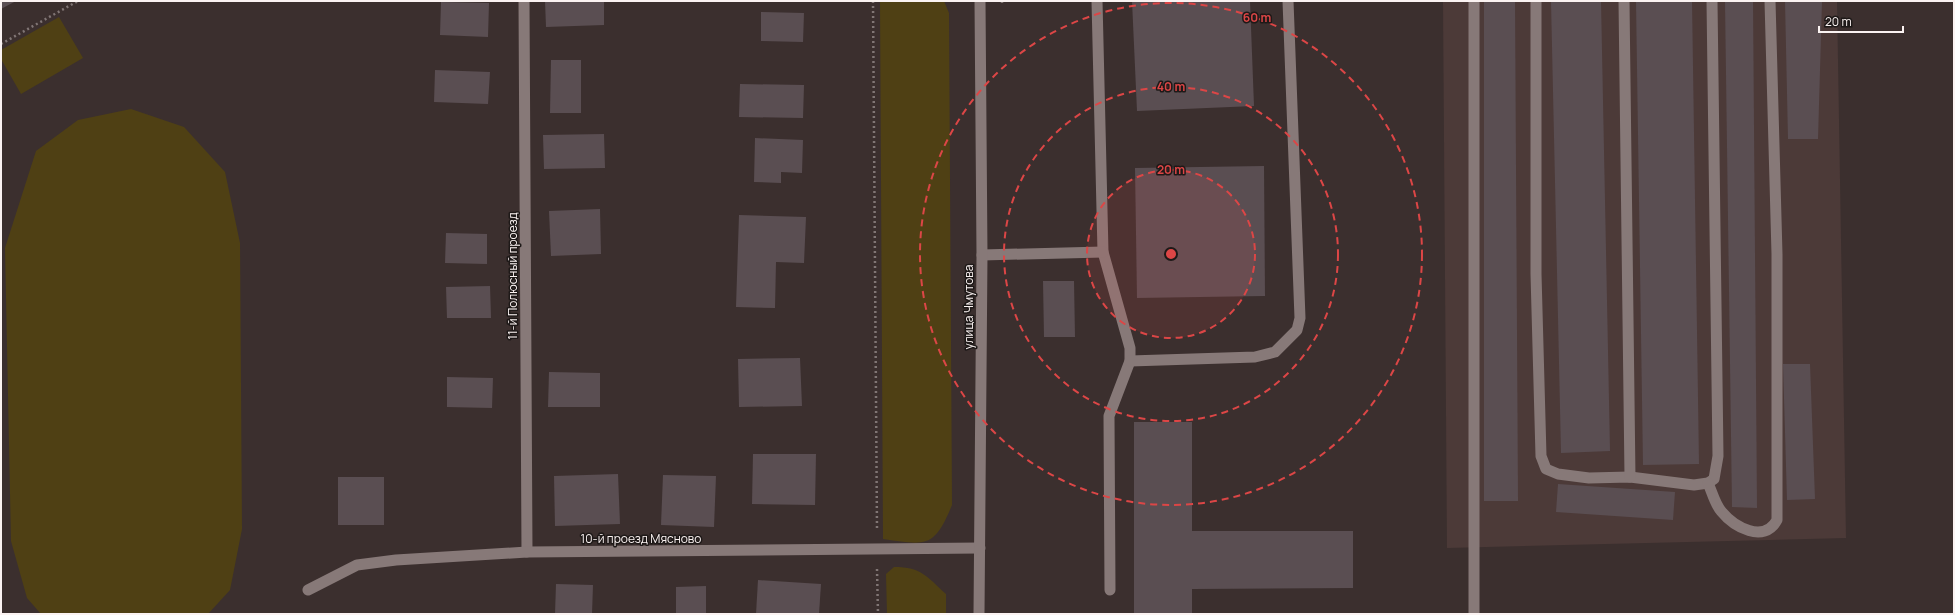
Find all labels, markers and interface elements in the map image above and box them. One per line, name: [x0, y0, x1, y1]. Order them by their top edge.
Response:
scale bar: [1819, 8, 1903, 34]
text: 60 m: [1243, 9, 1271, 26]
text: 20 m: [1825, 13, 1852, 30]
text: 40 m: [1157, 78, 1185, 95]
text: 20 m: [1157, 161, 1185, 178]
street label: 11-й Полюсный проезд: [504, 212, 521, 340]
centre of rings: [1164, 247, 1178, 261]
street label: улица Чмутова: [960, 265, 977, 349]
street label: 10-й проезд Мясново: [581, 530, 701, 547]

